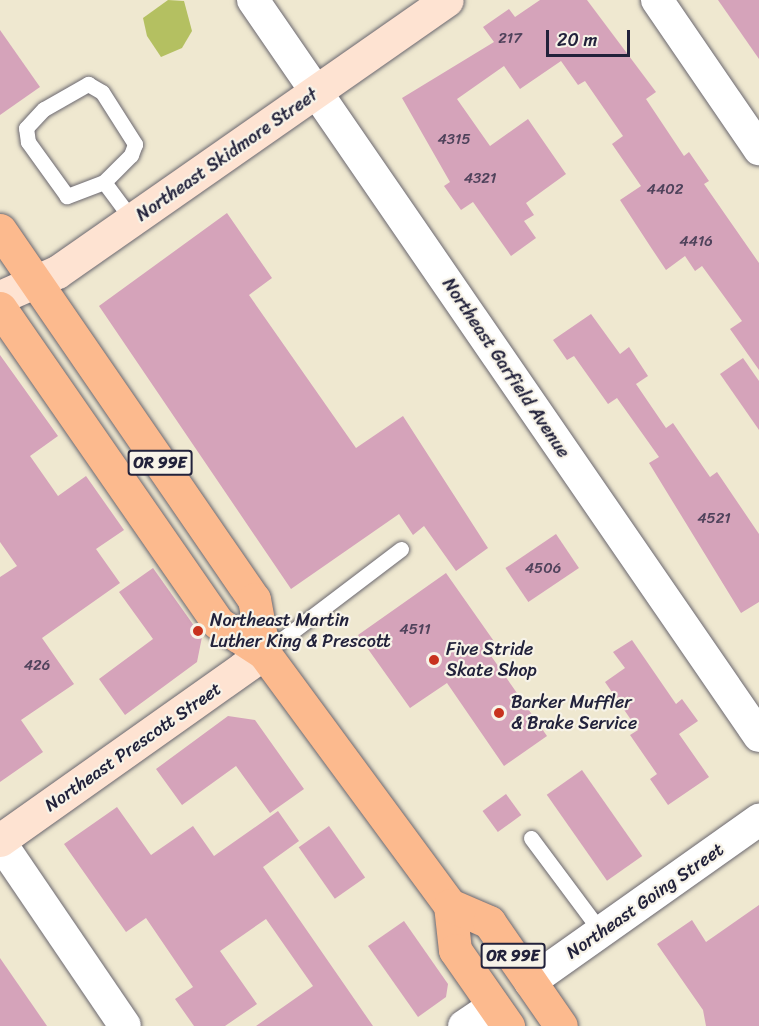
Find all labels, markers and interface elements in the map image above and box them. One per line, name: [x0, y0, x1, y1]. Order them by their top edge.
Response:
scale bar: [549, 18, 633, 56]
text: 20 m: [557, 24, 597, 56]
house number: 217: [498, 30, 522, 48]
street label: Northeast Skidmore Street: [132, 84, 322, 226]
house number: 4315: [437, 131, 471, 149]
house number: 4321: [464, 170, 496, 188]
house number: 4402: [647, 181, 683, 199]
house number: 4416: [679, 233, 713, 251]
street label: Northeast Garfield Avenue: [438, 274, 574, 462]
road number: OR 99E: [127, 450, 193, 476]
house number: 4521: [697, 510, 731, 528]
house number: 4506: [525, 560, 561, 578]
place label: Northeast Martin Luther King & Prescott: [210, 610, 391, 652]
house number: 4511: [399, 621, 431, 639]
marker: Northeast Martin Luther King & Prescott: [191, 624, 205, 638]
place label: Five Stride Skate Shop: [446, 639, 537, 682]
marker: Five Stride Skate Shop: [427, 653, 441, 667]
house number: 426: [24, 657, 50, 675]
street label: Northeast Prescott Street: [40, 678, 226, 816]
place label: Barker Muffler & Brake Service: [511, 692, 637, 734]
marker: Barker Muffler & Brake Service: [492, 706, 506, 720]
street label: Northeast Going Street: [562, 839, 728, 963]
road number: OR 99E: [480, 943, 546, 969]

